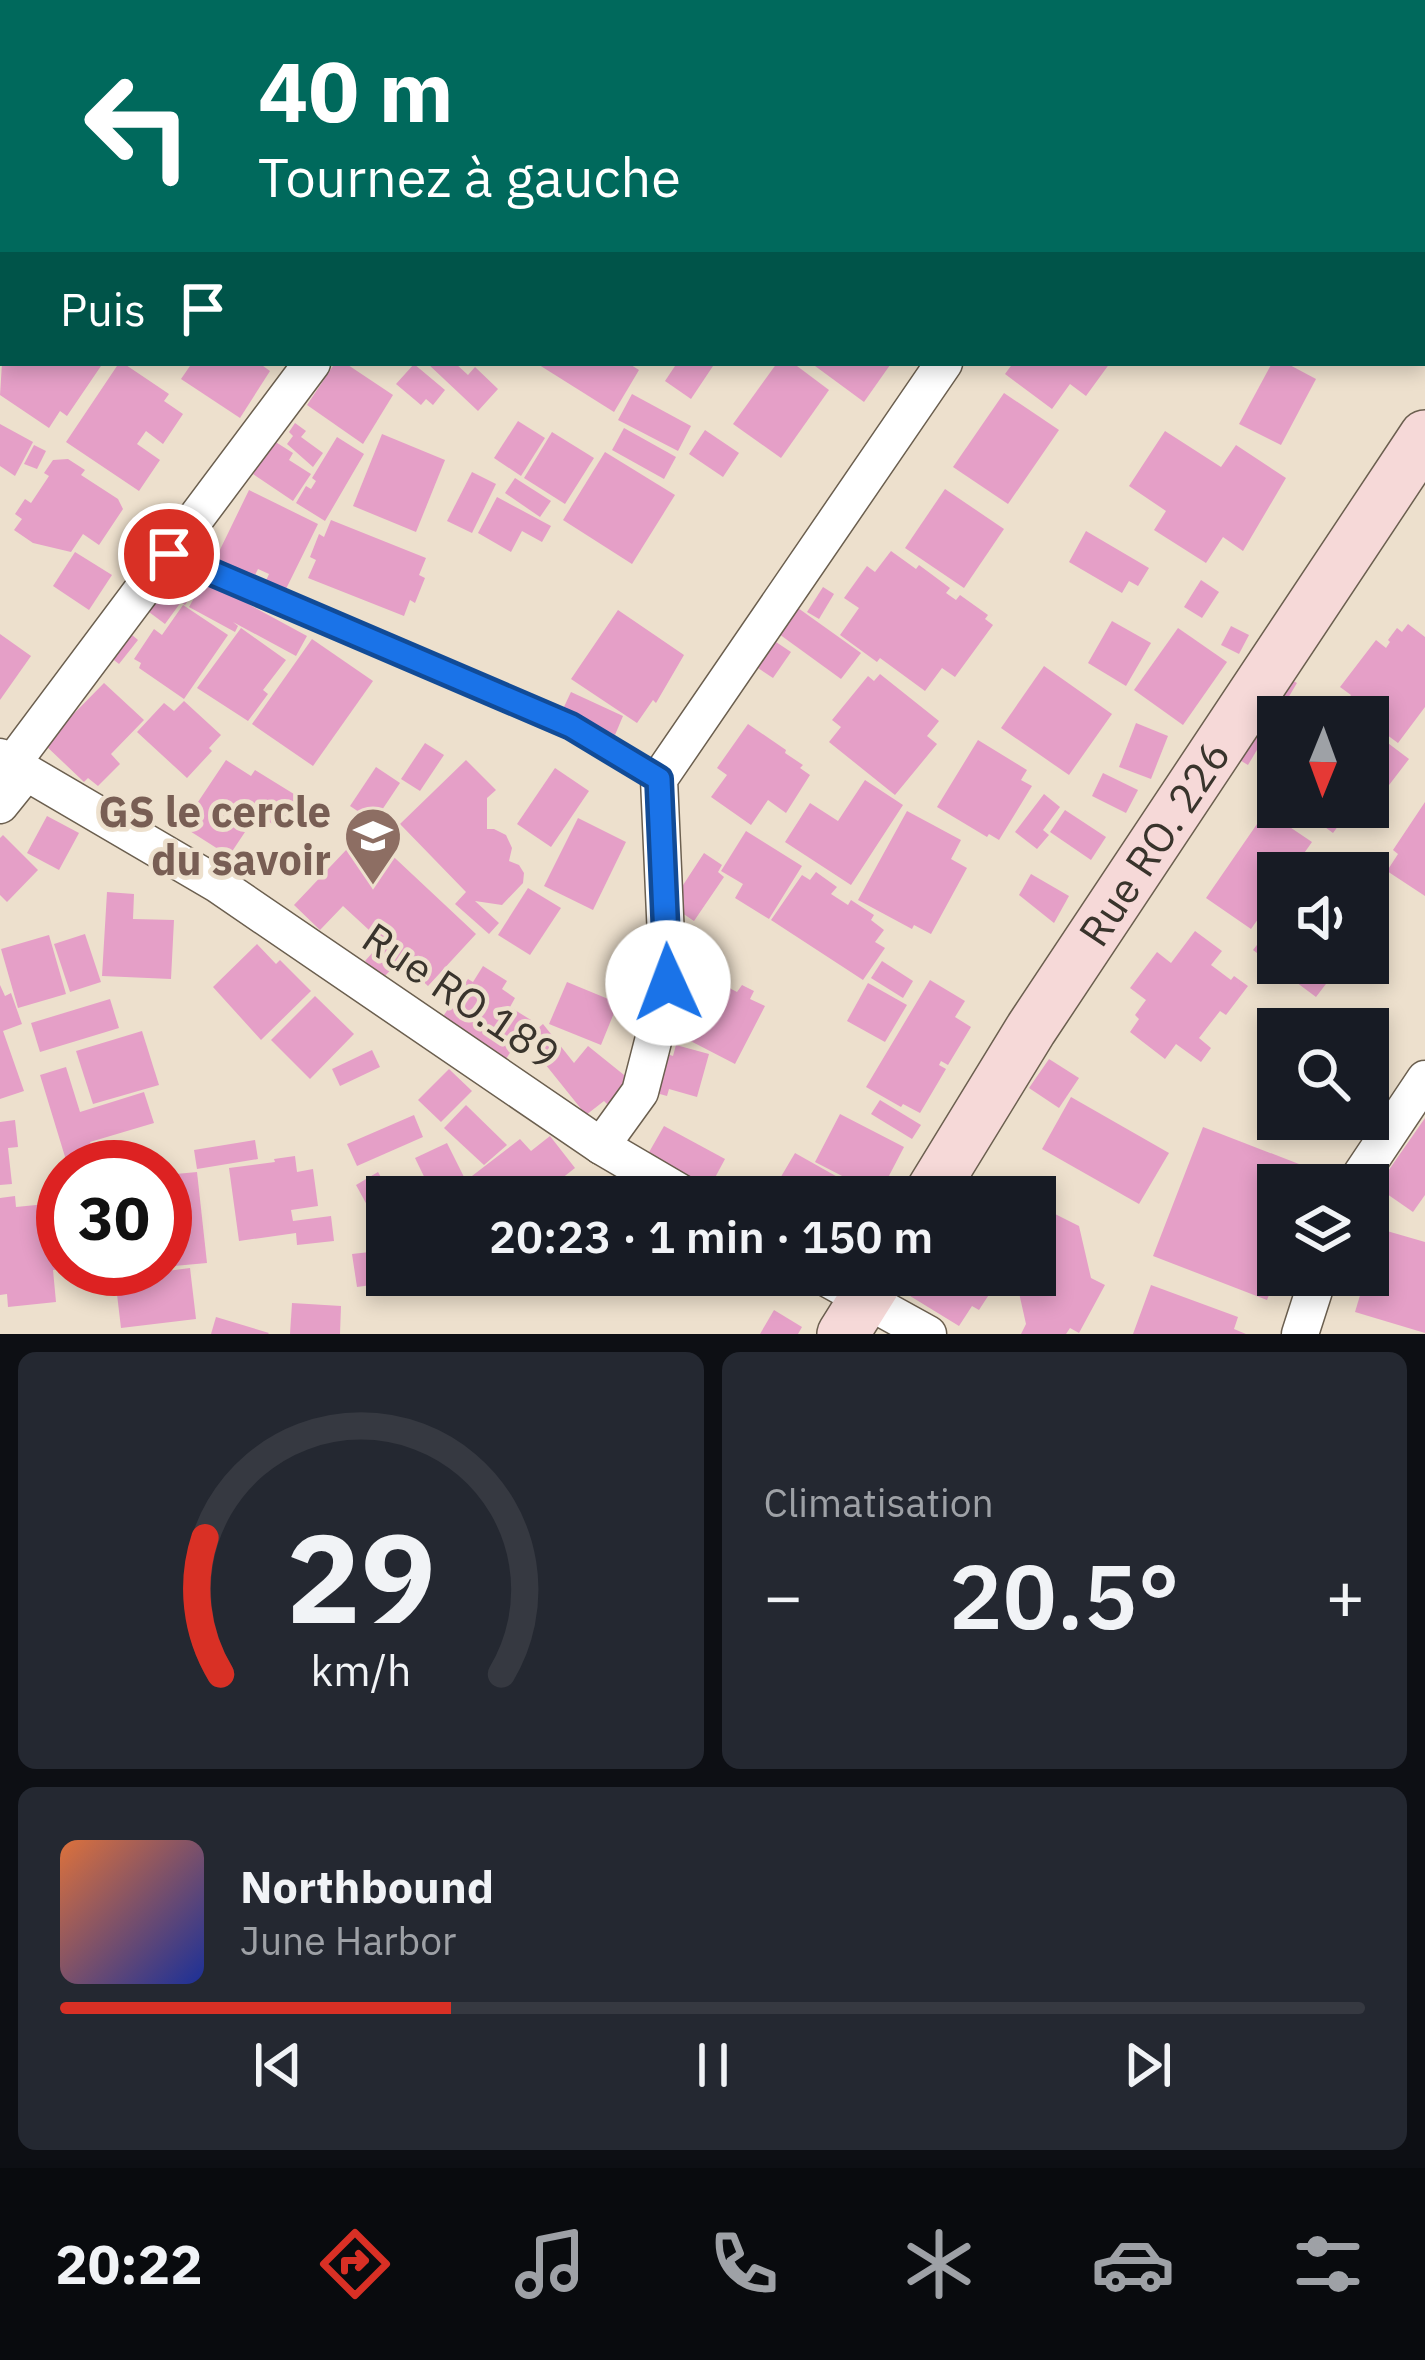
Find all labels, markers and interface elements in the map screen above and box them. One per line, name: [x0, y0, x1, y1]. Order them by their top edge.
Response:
text: 40 m: [258, 36, 454, 145]
icon: left: [60, 48, 216, 204]
text: Tournez à gauche: [258, 142, 681, 212]
icon: arrive: [170, 276, 236, 342]
text: Puis: [60, 280, 146, 338]
pin: [118, 503, 220, 605]
icon: arrive: [136, 521, 202, 587]
north arrow: [1257, 696, 1389, 828]
map controls: [1257, 696, 1389, 1296]
street label: Rue RO. 226: [1066, 730, 1242, 956]
place label: GS le cercle du savoir: [99, 784, 331, 887]
school or university icon: GS le cercle du savoir: [342, 805, 404, 887]
button: sound: [1257, 852, 1389, 984]
street label: Rue RO.189: [352, 910, 570, 1081]
position arrow: [605, 920, 731, 1046]
button: search: [1257, 1008, 1389, 1140]
speed limit sign: 30: [36, 1140, 192, 1296]
button: layers: [1257, 1164, 1389, 1296]
text: 20:23 · 1 min · 150 m: [489, 1207, 933, 1265]
text: Climatisation: [764, 1477, 994, 1528]
text: 29: [286, 1495, 436, 1657]
text: 20.5°: [949, 1537, 1180, 1654]
text: −: [764, 1552, 803, 1638]
text: +: [1325, 1552, 1365, 1638]
text: km/h: [310, 1641, 411, 1697]
text: Northbound: [240, 1857, 494, 1915]
text: June Harbor: [240, 1915, 456, 1966]
icon: previous: [245, 2032, 311, 2098]
icon: pause: [680, 2032, 746, 2098]
icon: next: [1115, 2032, 1181, 2098]
icon: directions: [313, 2222, 397, 2306]
icon: music: [508, 2222, 592, 2306]
icon: phone: [702, 2222, 786, 2306]
icon: climate: [897, 2222, 981, 2306]
icon: car: [1091, 2222, 1175, 2306]
icon: filters: [1286, 2222, 1370, 2306]
text: 20:22: [55, 2229, 203, 2299]

